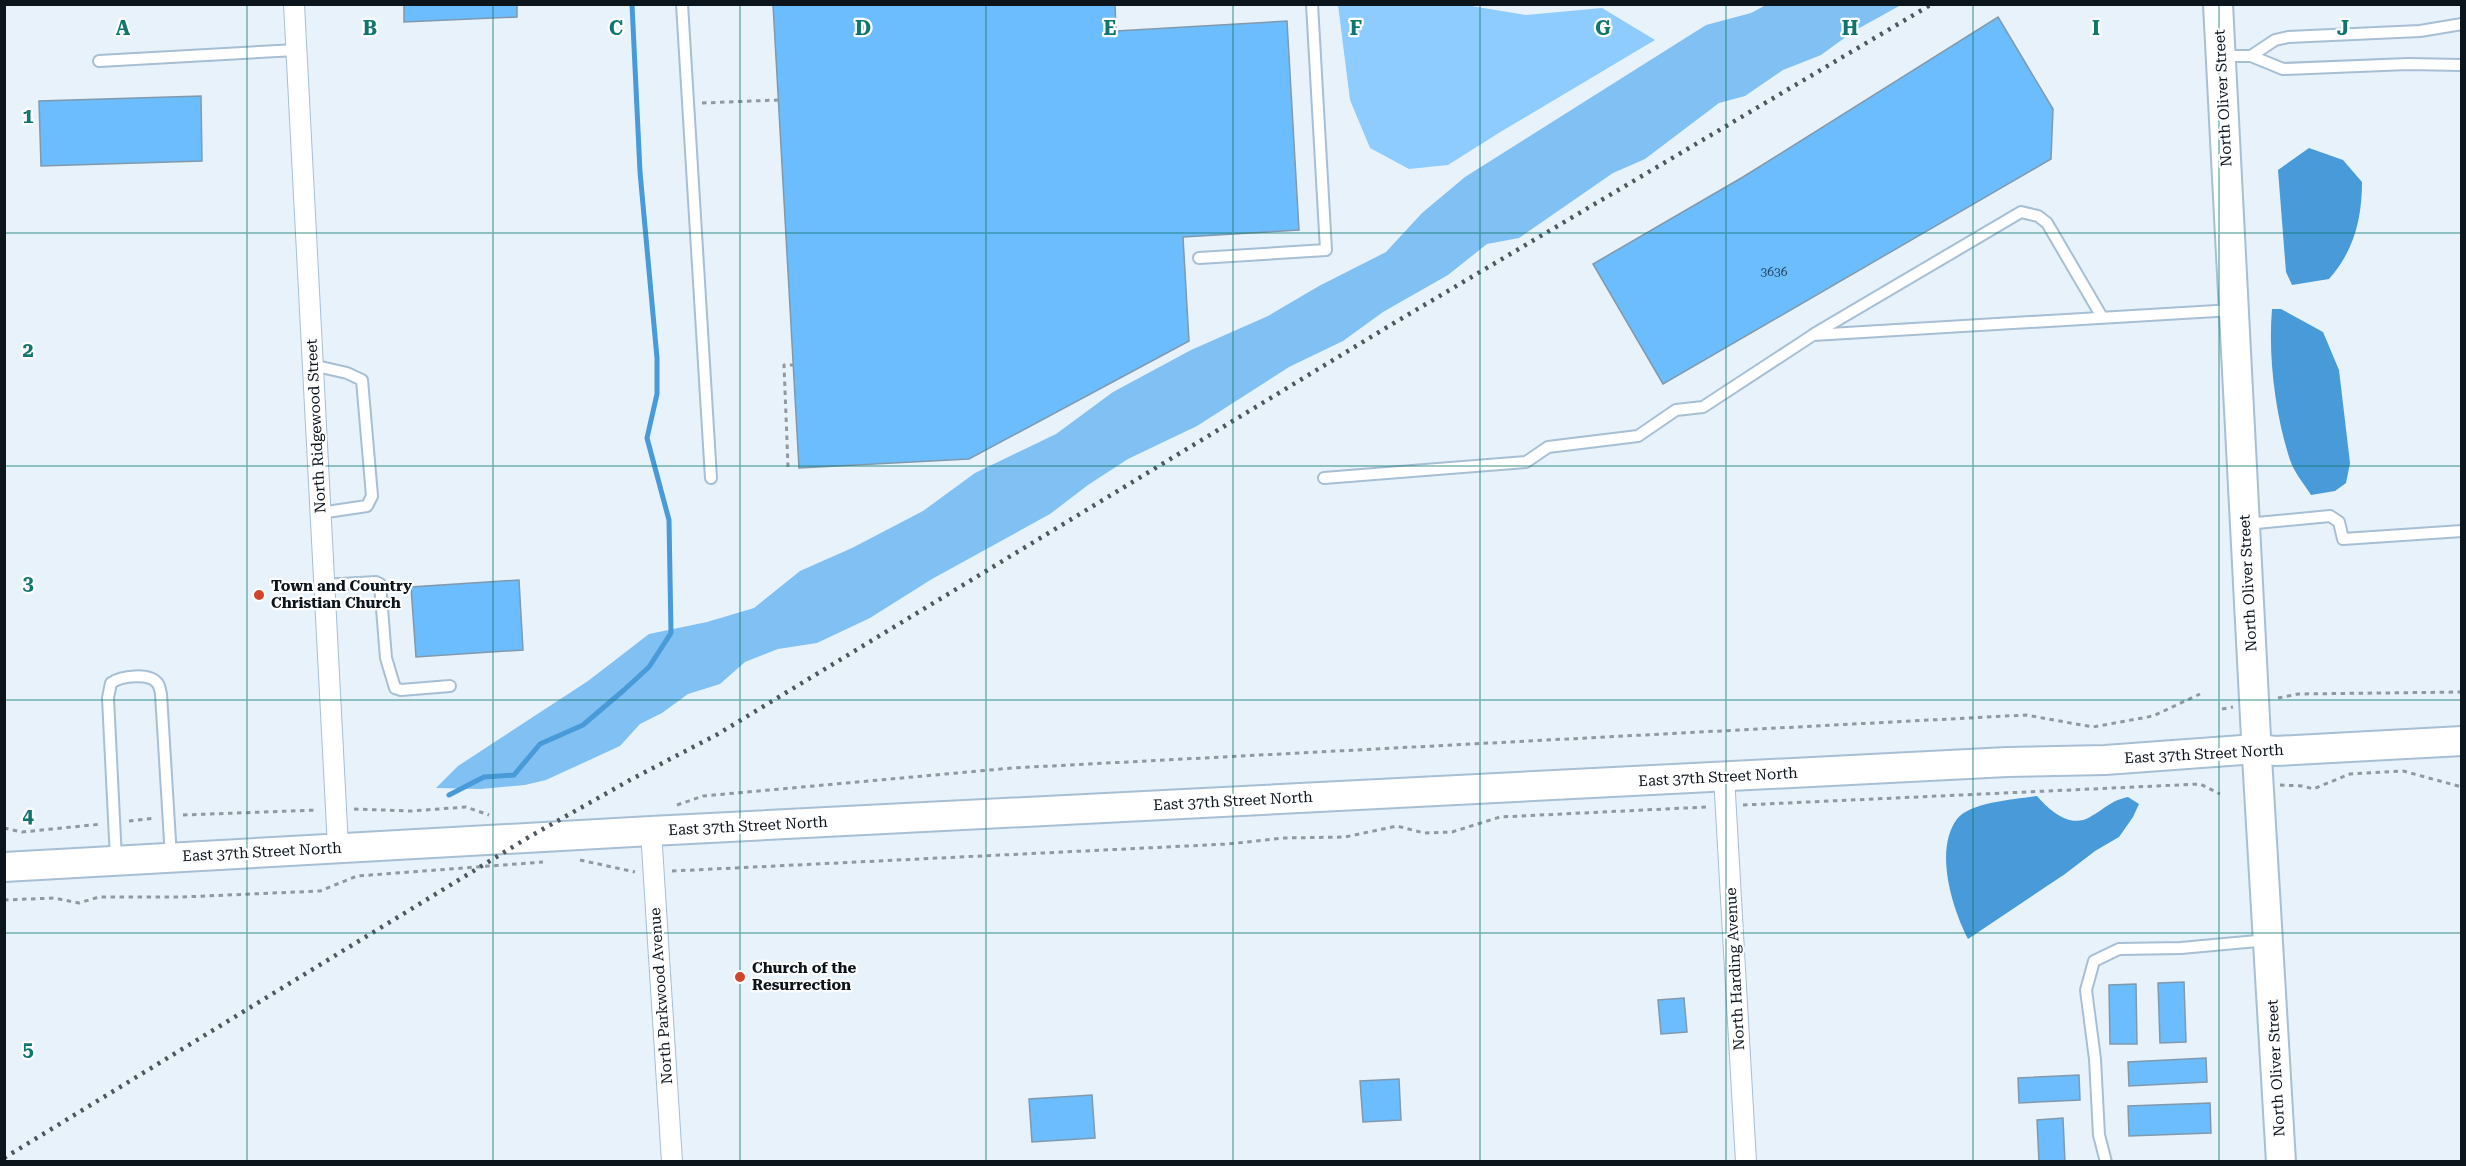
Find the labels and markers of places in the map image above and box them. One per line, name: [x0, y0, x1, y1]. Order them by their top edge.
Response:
place label: Town and Country Christian Church: [271, 577, 412, 612]
marker: Town and Country Christian Church: [252, 588, 266, 602]
place label: Church of the Resurrection: [752, 959, 857, 994]
marker: Church of the Resurrection: [733, 970, 747, 984]

